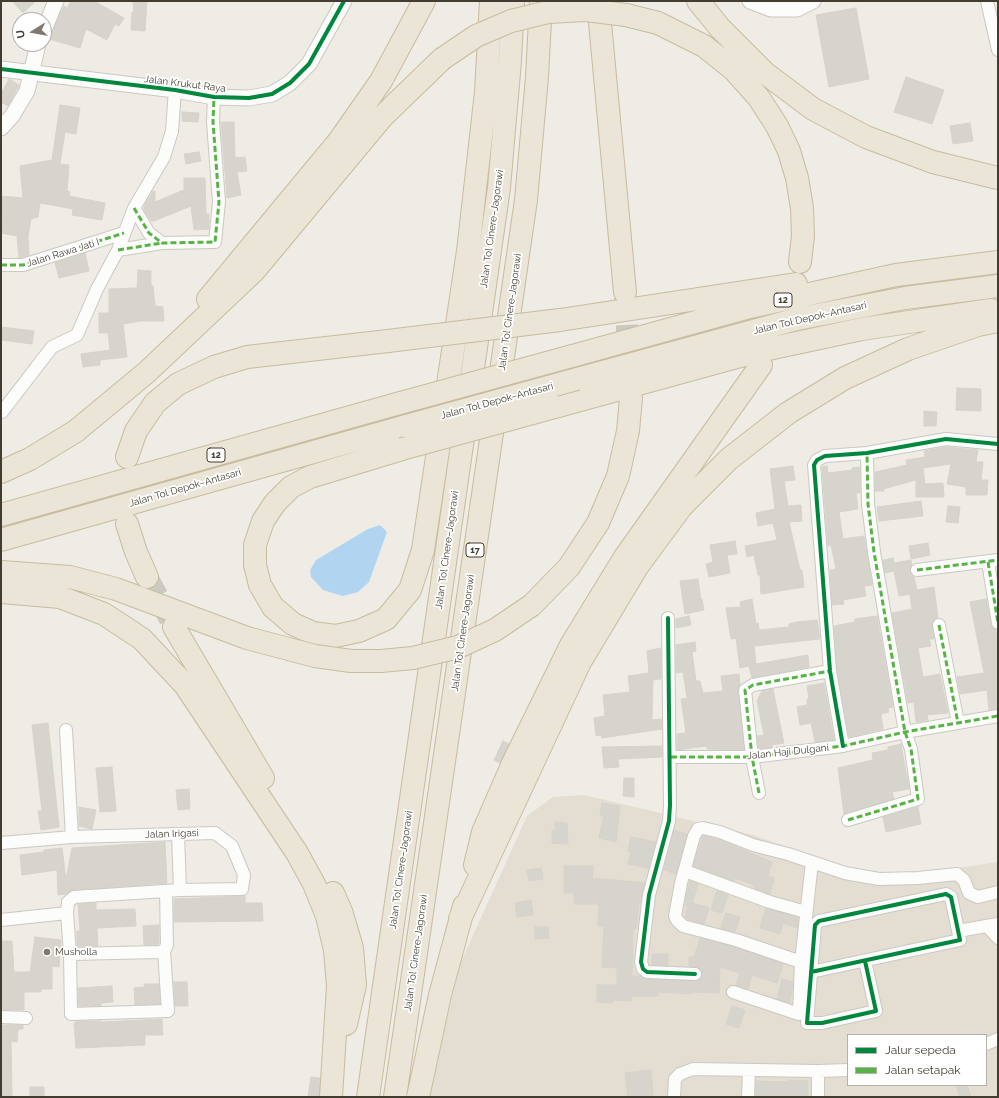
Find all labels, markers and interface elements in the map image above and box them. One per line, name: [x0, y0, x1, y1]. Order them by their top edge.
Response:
north arrow: [12, 12, 52, 52]
text: U: [14, 29, 28, 39]
street label: Jalan Krukut Raya: [143, 73, 227, 95]
street label: Jalan Tol Cinere–Jagorawi: [478, 169, 506, 289]
street label: Jalan Rawa Jati I: [25, 236, 101, 270]
street label: Jalan Tol Cinere-Jagorawi: [496, 253, 524, 371]
road number: 12: [774, 293, 792, 307]
street label: Jalan Tol Depok–Antasari: [752, 299, 868, 337]
street label: Jalan Tol Depok–Antasari: [439, 380, 555, 422]
road number: 12: [207, 448, 225, 462]
street label: Jalan Tol Depok–Antasari: [128, 466, 242, 510]
street label: Jalan Tol Cinere–Jagorawi: [433, 490, 461, 610]
road number: 17: [466, 543, 484, 557]
street label: Jalan Tol Cinere-Jagorawi: [449, 574, 477, 692]
street label: Jalan Haji Dulgani: [747, 742, 829, 762]
street label: Jalan Tol Cinere–Jagorawi: [387, 810, 415, 930]
street label: Jalan Irigasi: [145, 827, 199, 841]
street label: Jalan Tol Cinere-Jagorawi: [402, 894, 430, 1012]
place label: Musholla: [55, 946, 97, 958]
marker: Musholla: [42, 947, 52, 957]
legend: [847, 1034, 987, 1086]
text: Jalur sepeda: [885, 1043, 956, 1057]
text: Jalan setapak: [885, 1063, 961, 1077]

